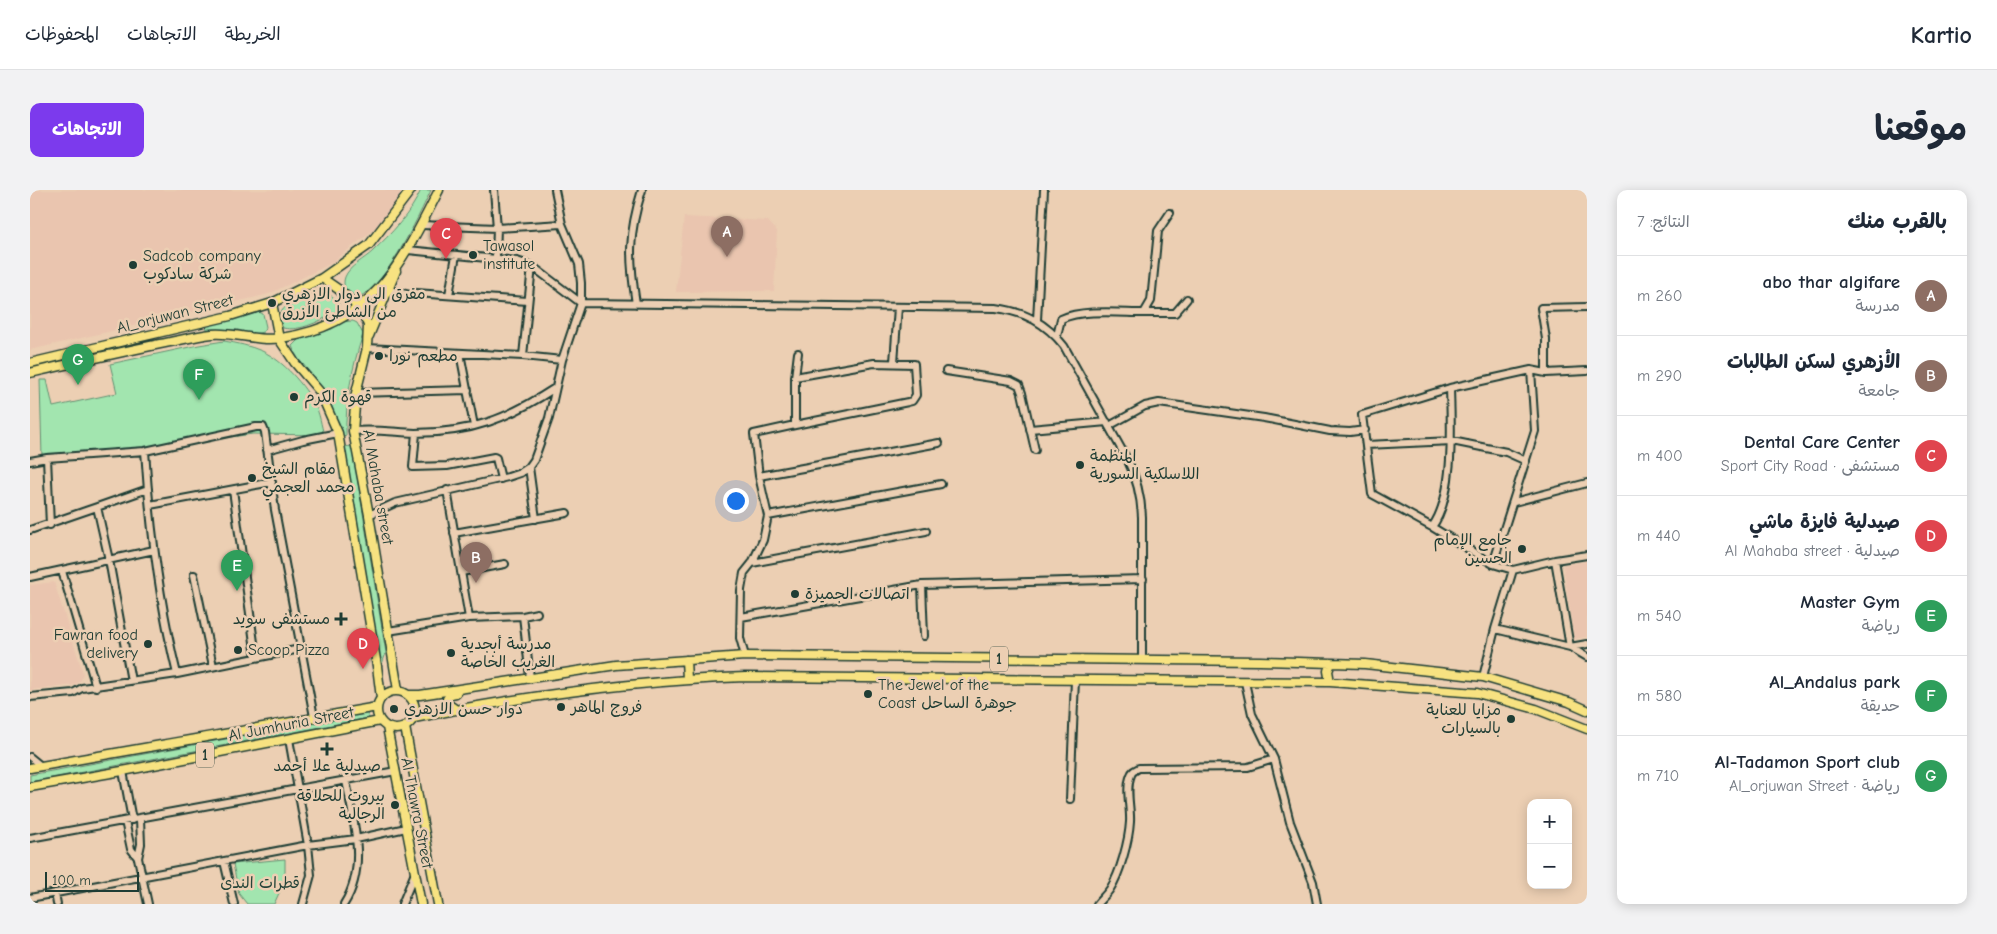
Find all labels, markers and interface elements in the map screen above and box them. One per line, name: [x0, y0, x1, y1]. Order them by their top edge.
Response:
text: Kartio: [1911, 21, 1972, 49]
text: المحفوظات: [25, 24, 99, 45]
text: الاتجاهات: [127, 24, 197, 45]
text: الخريطة: [225, 24, 281, 45]
button: الاتجاهات: [30, 103, 144, 157]
text: موقعنا: [1874, 108, 1967, 149]
text: بالقرب منك: [1847, 209, 1947, 233]
text: النتائج: 7: [1637, 213, 1690, 231]
pin: A: [711, 216, 743, 257]
pin: C: [430, 218, 462, 259]
place label: Tawasol institute: [483, 237, 535, 273]
place label: Sadcob company شركة سادكوب: [143, 247, 262, 284]
marker: Tawasol institute: [467, 249, 479, 261]
marker: Sadcob company شركة سادكوب: [127, 259, 139, 271]
text: abo thar algifare: [1762, 271, 1900, 293]
place label: مفرق الى دوار الازهري من الشاطئ الأزرق: [282, 285, 426, 322]
text: 260 m: [1637, 287, 1682, 305]
text: A: [1927, 287, 1935, 305]
street label: Al_orjuwan Street: [115, 291, 235, 337]
marker: مفرق الى دوار الازهري من الشاطئ الأزرق: [266, 297, 278, 309]
text: مدرسة: [1855, 297, 1900, 315]
pin: G: [62, 344, 94, 385]
place label: مطعم نورا: [389, 347, 458, 368]
marker: مطعم نورا: [373, 350, 385, 362]
text: الأزهري لسكن الطالبات: [1727, 351, 1900, 373]
pin: F: [183, 359, 215, 400]
text: 290 m: [1637, 367, 1682, 385]
text: B: [1926, 367, 1936, 385]
text: جامعة: [1858, 382, 1900, 400]
place label: قهوة الكرم: [304, 388, 372, 409]
marker: قهوة الكرم: [288, 391, 300, 403]
street label: Al Mahaba street: [359, 428, 397, 546]
text: Dental Care Center: [1744, 431, 1900, 453]
place label: المنظمة اللاسلكية السورية: [1090, 447, 1199, 484]
text: 400 m: [1637, 447, 1683, 465]
text: C: [1926, 447, 1936, 465]
text: مستشفى · Sport City Road: [1721, 457, 1900, 475]
marker: المنظمة اللاسلكية السورية: [1074, 459, 1086, 471]
place label: مقام الشيخ محمد العجمي: [262, 460, 354, 501]
marker: مقام الشيخ محمد العجمي: [246, 472, 258, 484]
your location: [723, 488, 749, 514]
text: صيدلية فايزة ماشي: [1749, 511, 1900, 533]
text: 440 m: [1637, 527, 1681, 545]
text: D: [1926, 527, 1936, 545]
place label: جامع الإمام الحسين: [1434, 531, 1512, 567]
pin: B: [460, 542, 492, 583]
text: صيدلية · Al Mahaba street: [1725, 542, 1900, 560]
marker: جامع الإمام الحسين: [1516, 543, 1528, 555]
pin: E: [221, 550, 253, 591]
place label: اتصالات الجميزة: [805, 585, 910, 603]
marker: اتصالات الجميزة: [789, 588, 801, 600]
text: Master Gym: [1800, 591, 1900, 613]
text: 540 m: [1637, 607, 1682, 625]
text: E: [1926, 607, 1936, 625]
place label: مستشفى سويد: [233, 610, 330, 629]
marker: مستشفى سويد: [334, 612, 348, 626]
text: رياضة: [1862, 617, 1900, 635]
place label: Fawran food delivery: [54, 626, 139, 662]
pin: D: [347, 628, 379, 669]
place label: مدرسة أبجدية الغريب الخاصة: [461, 635, 555, 671]
marker: Fawran food delivery: [142, 638, 154, 650]
place label: Scoop Pizza: [248, 641, 330, 659]
marker: Scoop Pizza: [232, 644, 244, 656]
road number: 1: [990, 646, 1008, 672]
marker: مدرسة أبجدية الغريب الخاصة: [445, 647, 457, 659]
text: Al_Andalus park: [1769, 671, 1900, 693]
place label: The Jewel of the Coast جوهرة الساحل: [878, 676, 1017, 713]
text: 580 m: [1637, 687, 1682, 705]
text: F: [1926, 687, 1936, 705]
marker: The Jewel of the Coast جوهرة الساحل: [862, 688, 874, 700]
text: حديقة: [1861, 697, 1900, 715]
place label: فروج الماهر: [569, 698, 642, 717]
place label: دوار حسن الازهري: [404, 700, 523, 720]
marker: فروج الماهر: [555, 701, 567, 713]
place label: مزايا للعناية بالسيارات: [1426, 701, 1501, 737]
street label: Al Jumhuria Street: [227, 703, 356, 745]
marker: دوار حسن الازهري: [388, 703, 400, 715]
marker: مزايا للعناية بالسيارات: [1505, 713, 1517, 725]
road number: 1: [196, 742, 214, 768]
marker: صيدلية علا أحمد: [321, 743, 333, 755]
text: Al-Tadamon Sport club: [1715, 751, 1900, 773]
street label: Al Thawra Street: [397, 756, 437, 870]
place label: صيدلية علا أحمد: [273, 757, 381, 775]
text: 710 m: [1637, 767, 1679, 785]
text: G: [1925, 767, 1937, 785]
text: رياضة · Al_orjuwan Street: [1729, 777, 1900, 795]
place label: بيروت للحلاقة الرجالية: [297, 787, 385, 823]
marker: بيروت للحلاقة الرجالية: [389, 799, 401, 811]
map controls: [1527, 799, 1572, 889]
button: +: [1527, 799, 1572, 844]
button: −: [1527, 844, 1572, 889]
scale bar: [45, 869, 139, 892]
text: 100 m: [52, 872, 91, 889]
park label: قطرات الندى: [220, 874, 300, 892]

